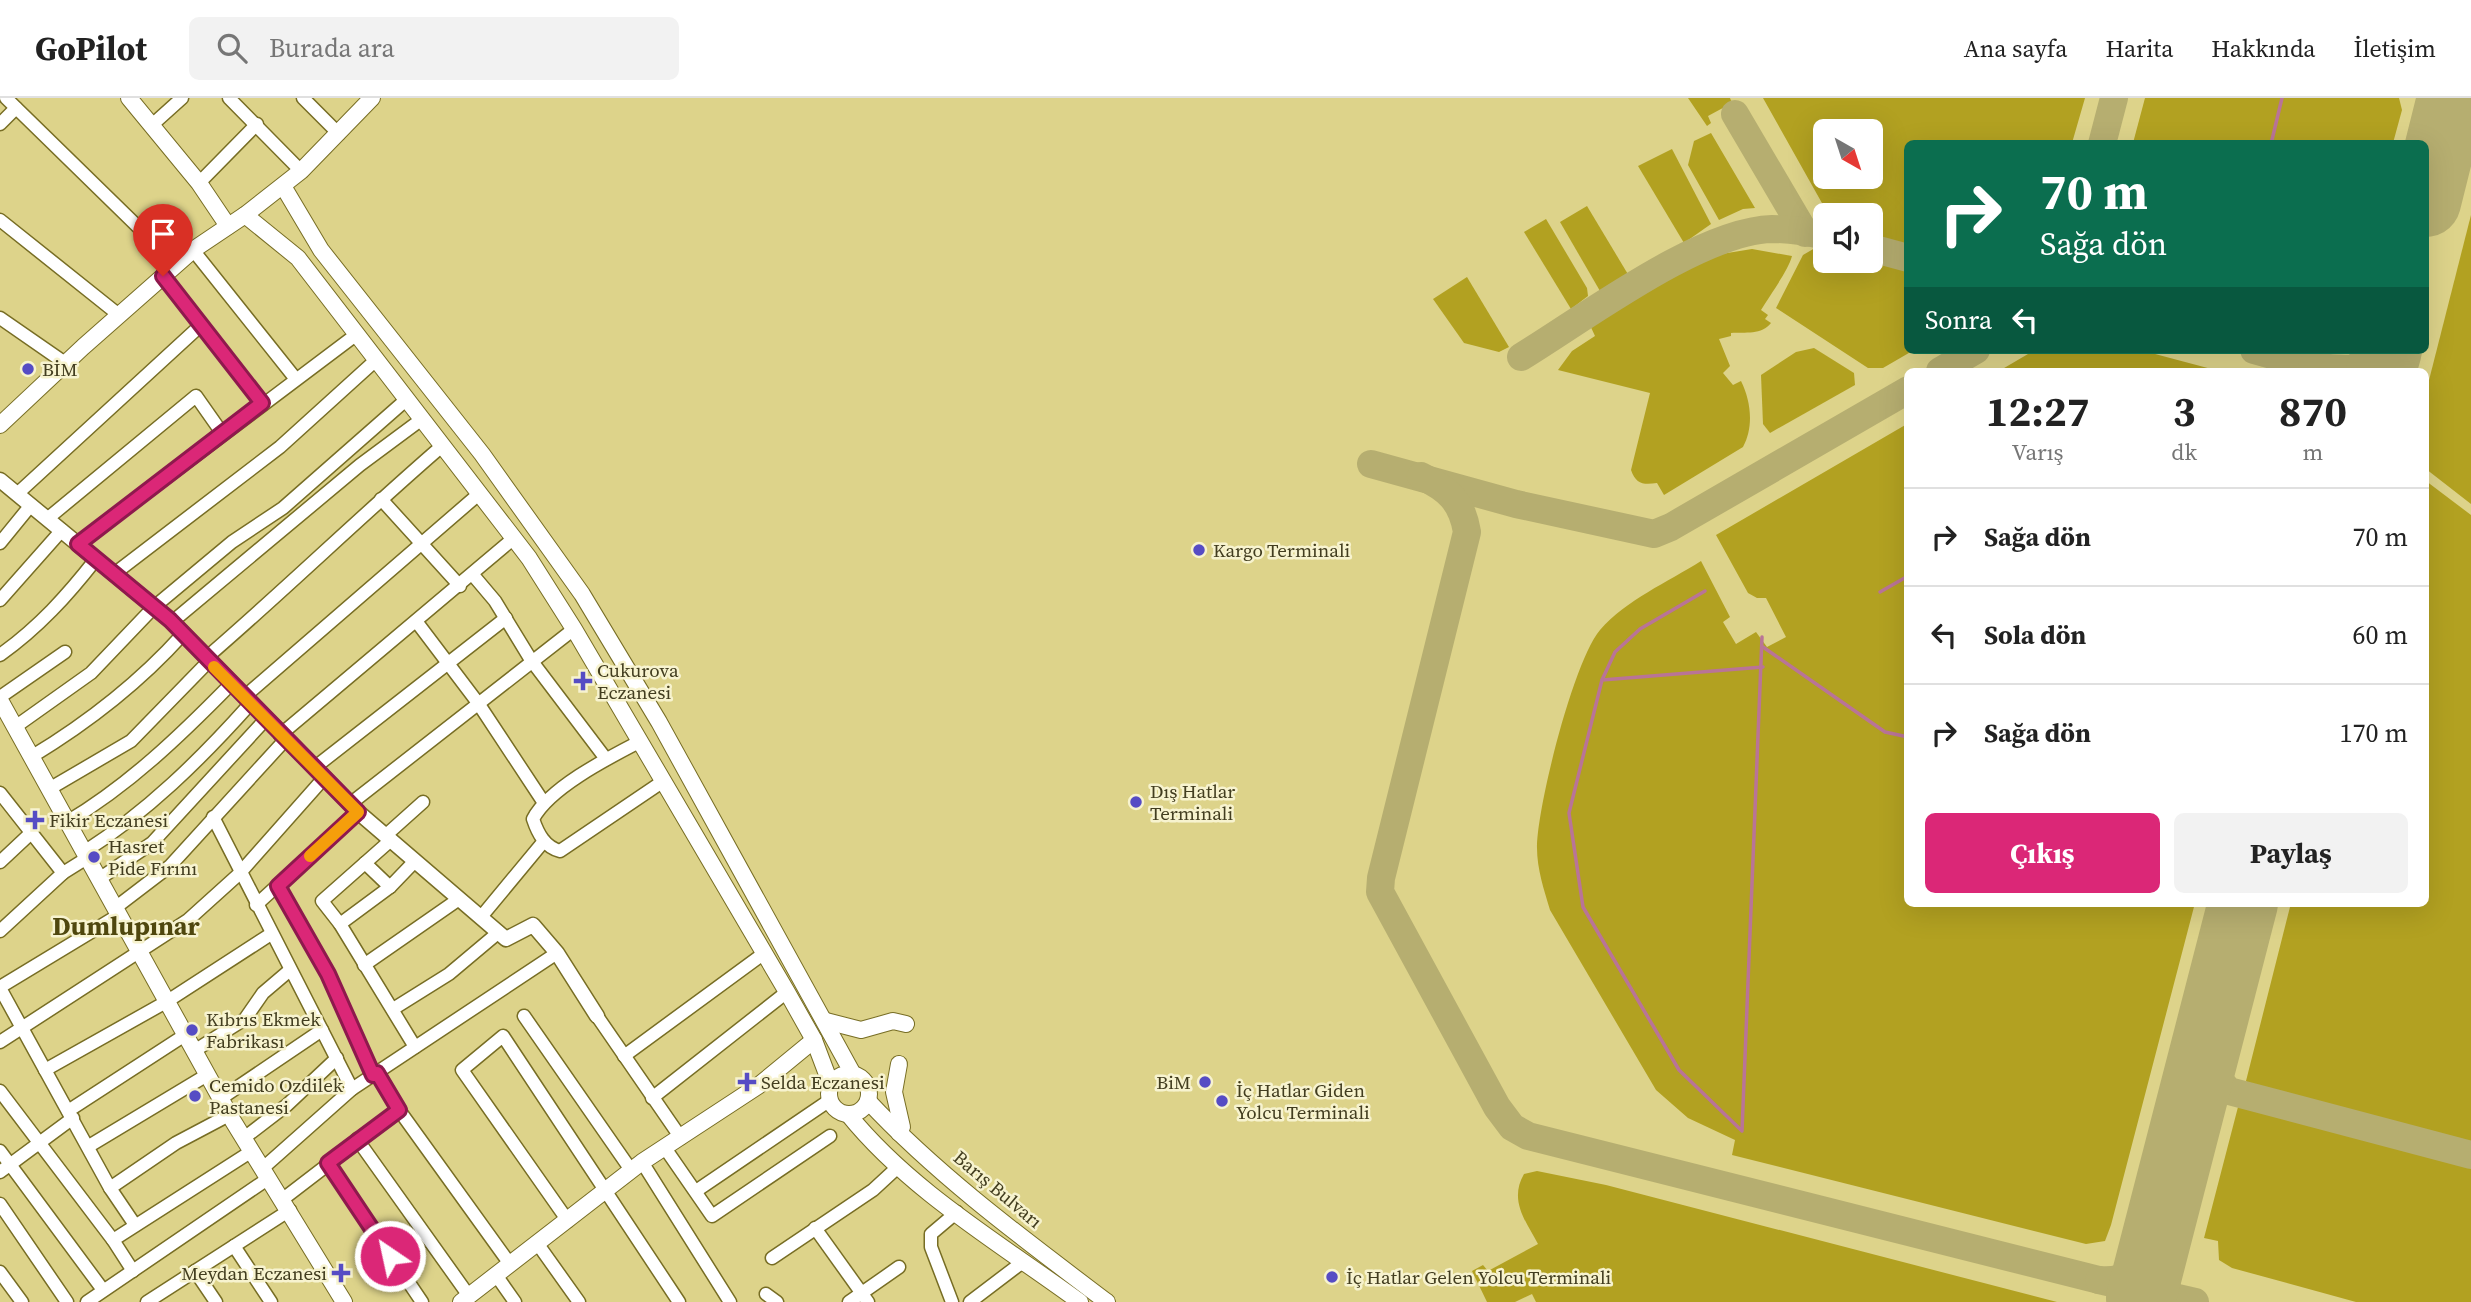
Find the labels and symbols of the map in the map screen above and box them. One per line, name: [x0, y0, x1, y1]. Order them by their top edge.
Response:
north arrow: [1813, 119, 1883, 189]
pin: [133, 204, 193, 276]
place label: BİM: [42, 356, 78, 382]
marker: BİM: [20, 361, 36, 377]
place label: Kargo Terminali: [1213, 537, 1351, 563]
marker: Kargo Terminali: [1191, 542, 1207, 558]
place label: Cukurova Eczanesi: [597, 657, 679, 705]
marker: Cukurova Eczanesi: [575, 673, 591, 689]
place label: Dış Hatlar Terminali: [1150, 778, 1235, 826]
marker: Dış Hatlar Terminali: [1128, 794, 1144, 810]
place label: Fikir Eczanesi: [49, 807, 168, 833]
marker: Fikir Eczanesi: [27, 812, 43, 828]
place label: Hasret Pide Fırını: [108, 833, 197, 881]
marker: Hasret Pide Fırını: [86, 849, 102, 865]
district label: Dumlupınar: [52, 908, 201, 944]
place label: Kıbrıs Ekmek Fabrikası: [206, 1006, 321, 1054]
marker: Kıbrıs Ekmek Fabrikası: [184, 1022, 200, 1038]
place label: Selda Eczanesi: [761, 1069, 885, 1095]
place label: BiM: [1156, 1069, 1191, 1095]
place label: Cemido Ozdilek Pastanesi: [209, 1072, 344, 1120]
marker: Selda Eczanesi: [739, 1074, 755, 1090]
marker: BiM: [1197, 1074, 1213, 1090]
place label: İç Hatlar Giden Yolcu Terminali: [1236, 1077, 1370, 1125]
marker: Cemido Ozdilek Pastanesi: [187, 1088, 203, 1104]
marker: İç Hatlar Giden Yolcu Terminali: [1214, 1093, 1230, 1109]
street label: Barış Bulvarı: [948, 1144, 1048, 1234]
position arrow: [353, 1219, 427, 1293]
place label: Meydan Eczanesi: [181, 1260, 327, 1286]
place label: İç Hatlar Gelen Yolcu Terminali: [1346, 1264, 1612, 1290]
marker: Meydan Eczanesi: [333, 1265, 349, 1281]
marker: İç Hatlar Gelen Yolcu Terminali: [1324, 1269, 1340, 1285]

